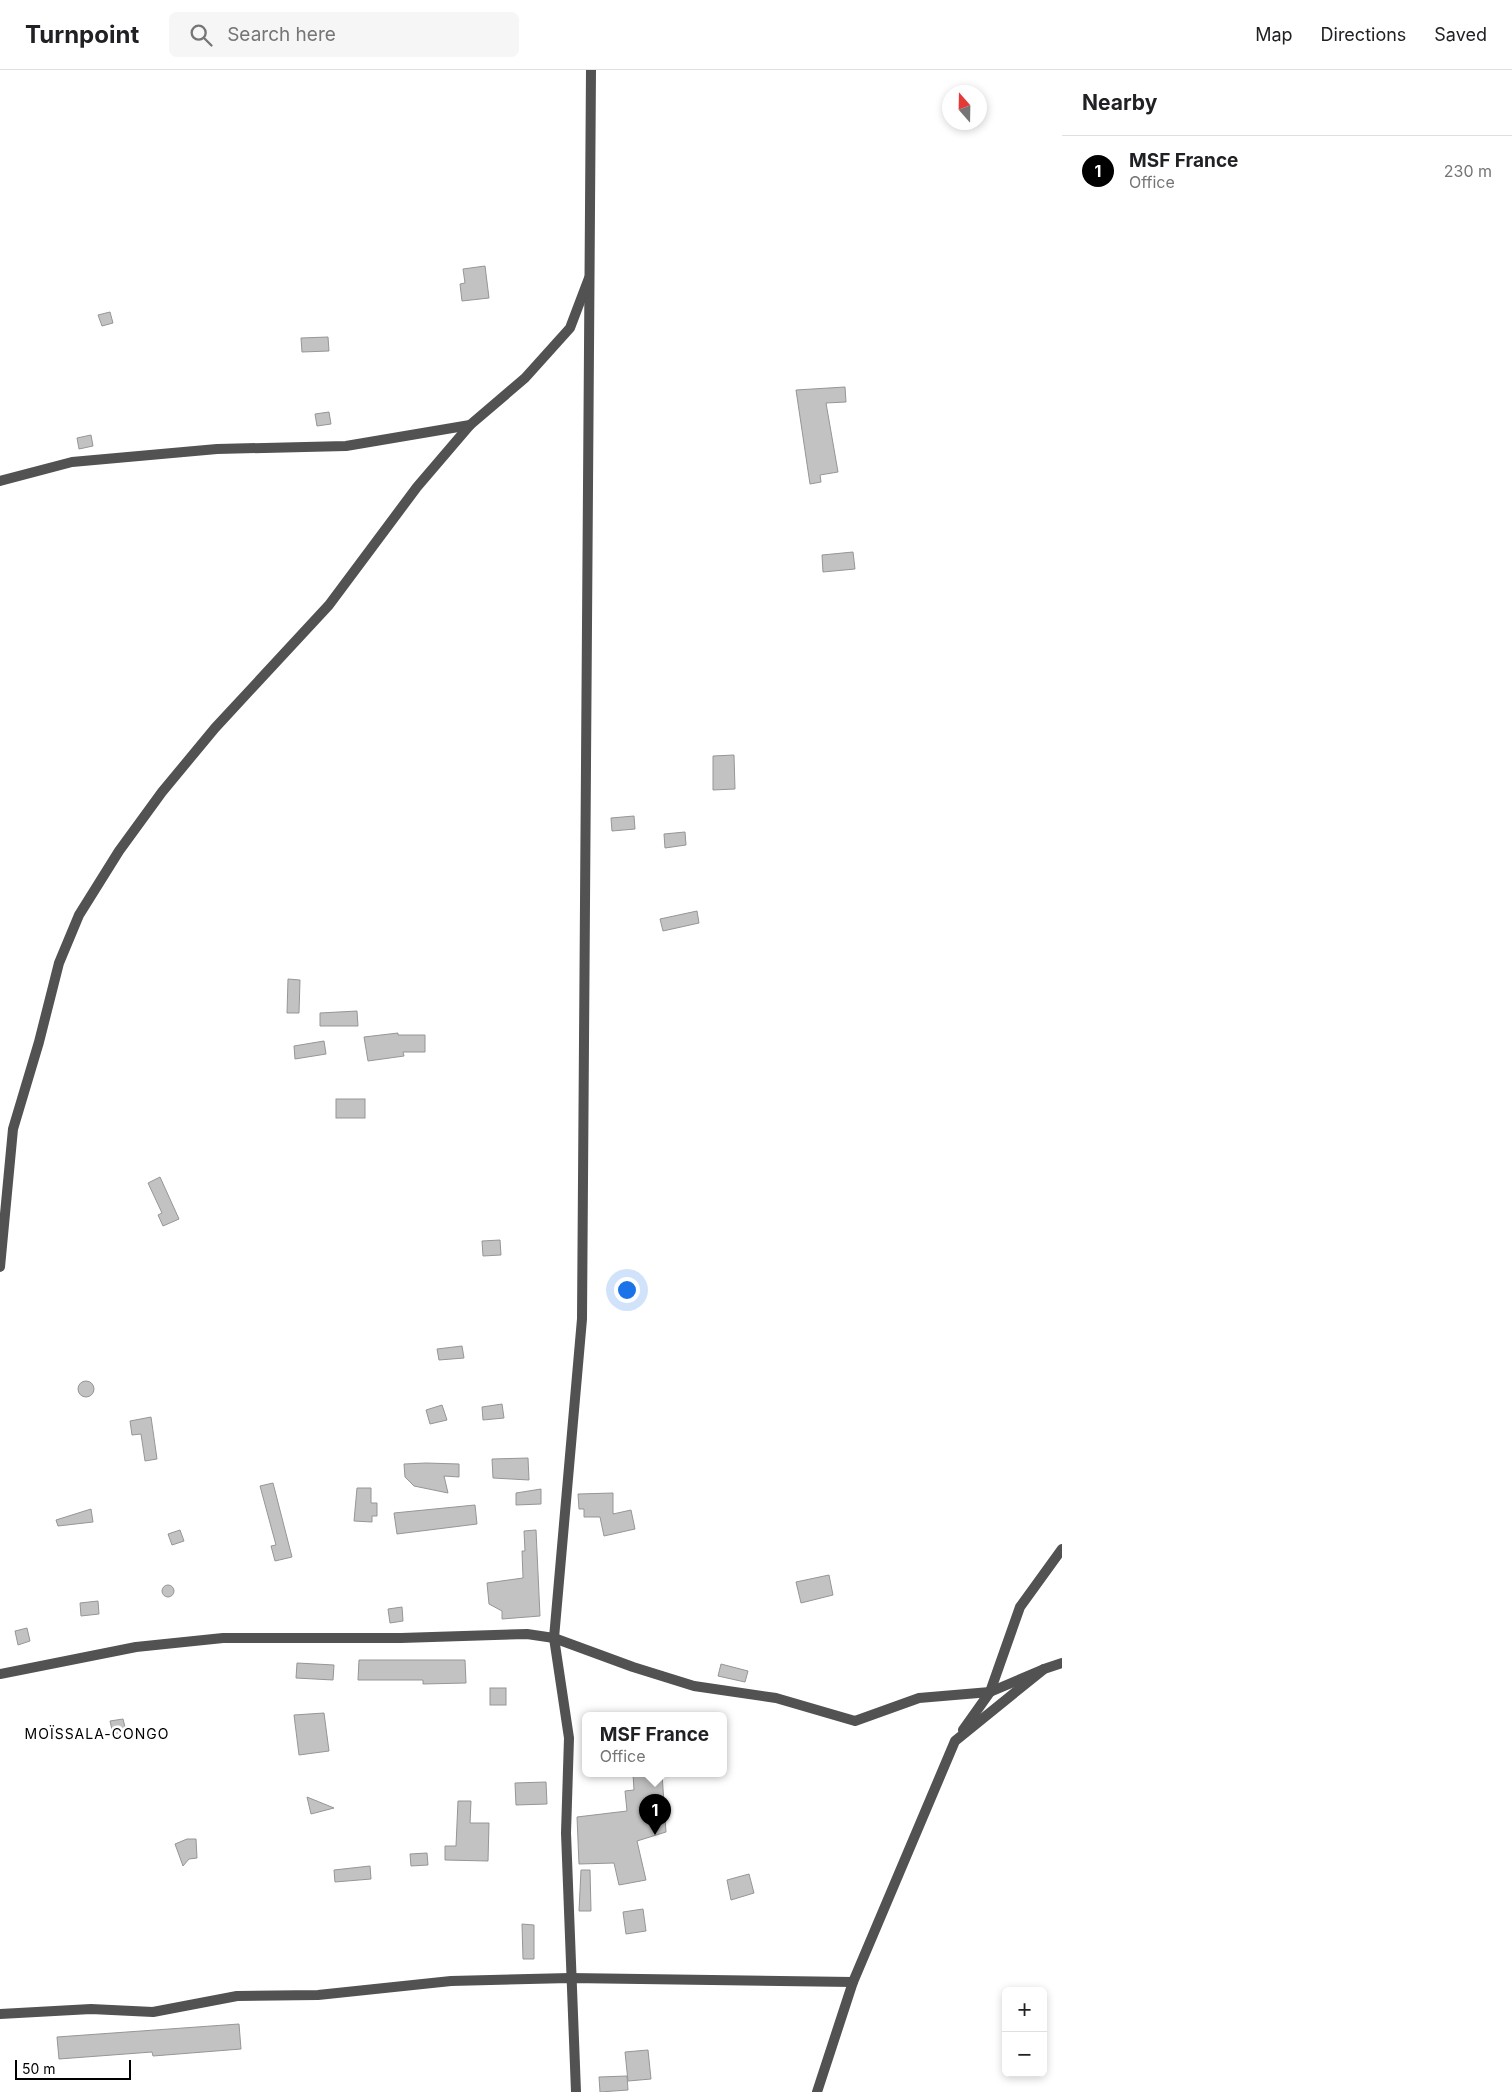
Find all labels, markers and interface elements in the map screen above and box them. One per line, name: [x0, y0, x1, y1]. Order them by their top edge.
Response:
search box: [169, 12, 519, 57]
text: Turnpoint: [25, 20, 139, 49]
icon: search: [187, 21, 215, 49]
text: Search here: [227, 23, 336, 46]
text: Map: [1255, 24, 1293, 45]
text: Directions: [1321, 24, 1406, 45]
text: Saved: [1434, 24, 1487, 45]
north arrow: [942, 85, 987, 130]
text: Nearby: [1082, 90, 1157, 115]
text: MSF France: [1129, 149, 1238, 172]
text: 1: [1095, 161, 1101, 181]
text: 230 m: [1444, 161, 1492, 181]
text: Office: [1129, 172, 1175, 192]
your location: [614, 1277, 640, 1303]
popup: [582, 1712, 727, 1777]
text: MSF France: [600, 1723, 709, 1746]
district label: MOÏSSALA-CONGO: [25, 1725, 169, 1742]
text: Office: [600, 1746, 646, 1766]
pin: 1: [639, 1794, 671, 1835]
map controls: [1002, 1987, 1047, 2077]
button: +: [1002, 1987, 1047, 2032]
button: −: [1002, 2032, 1047, 2077]
scale bar: [15, 2057, 131, 2080]
text: 50 m: [22, 2060, 56, 2077]

